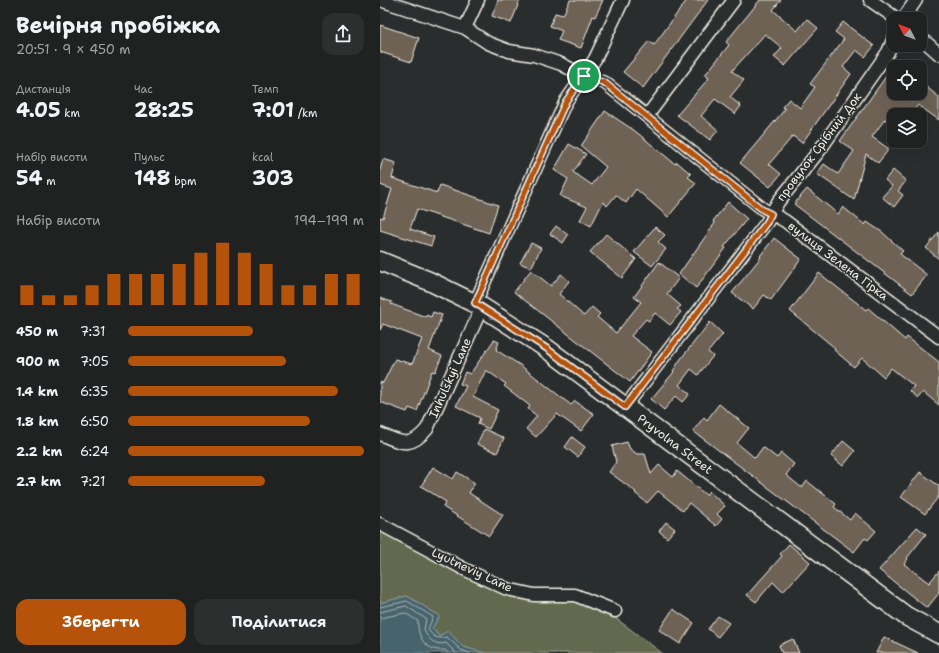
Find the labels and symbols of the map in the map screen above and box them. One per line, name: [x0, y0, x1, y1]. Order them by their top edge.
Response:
north arrow: [887, 12, 927, 52]
pin: [567, 59, 601, 93]
street label: провулок Срібний Док: [773, 89, 865, 204]
street label: вулиця Зелена Гірка: [785, 218, 892, 304]
street label: Inhulskyi Lane: [425, 335, 475, 421]
street label: Pryvolna Street: [634, 410, 716, 478]
street label: Lyutneviy Lane: [429, 544, 515, 596]

